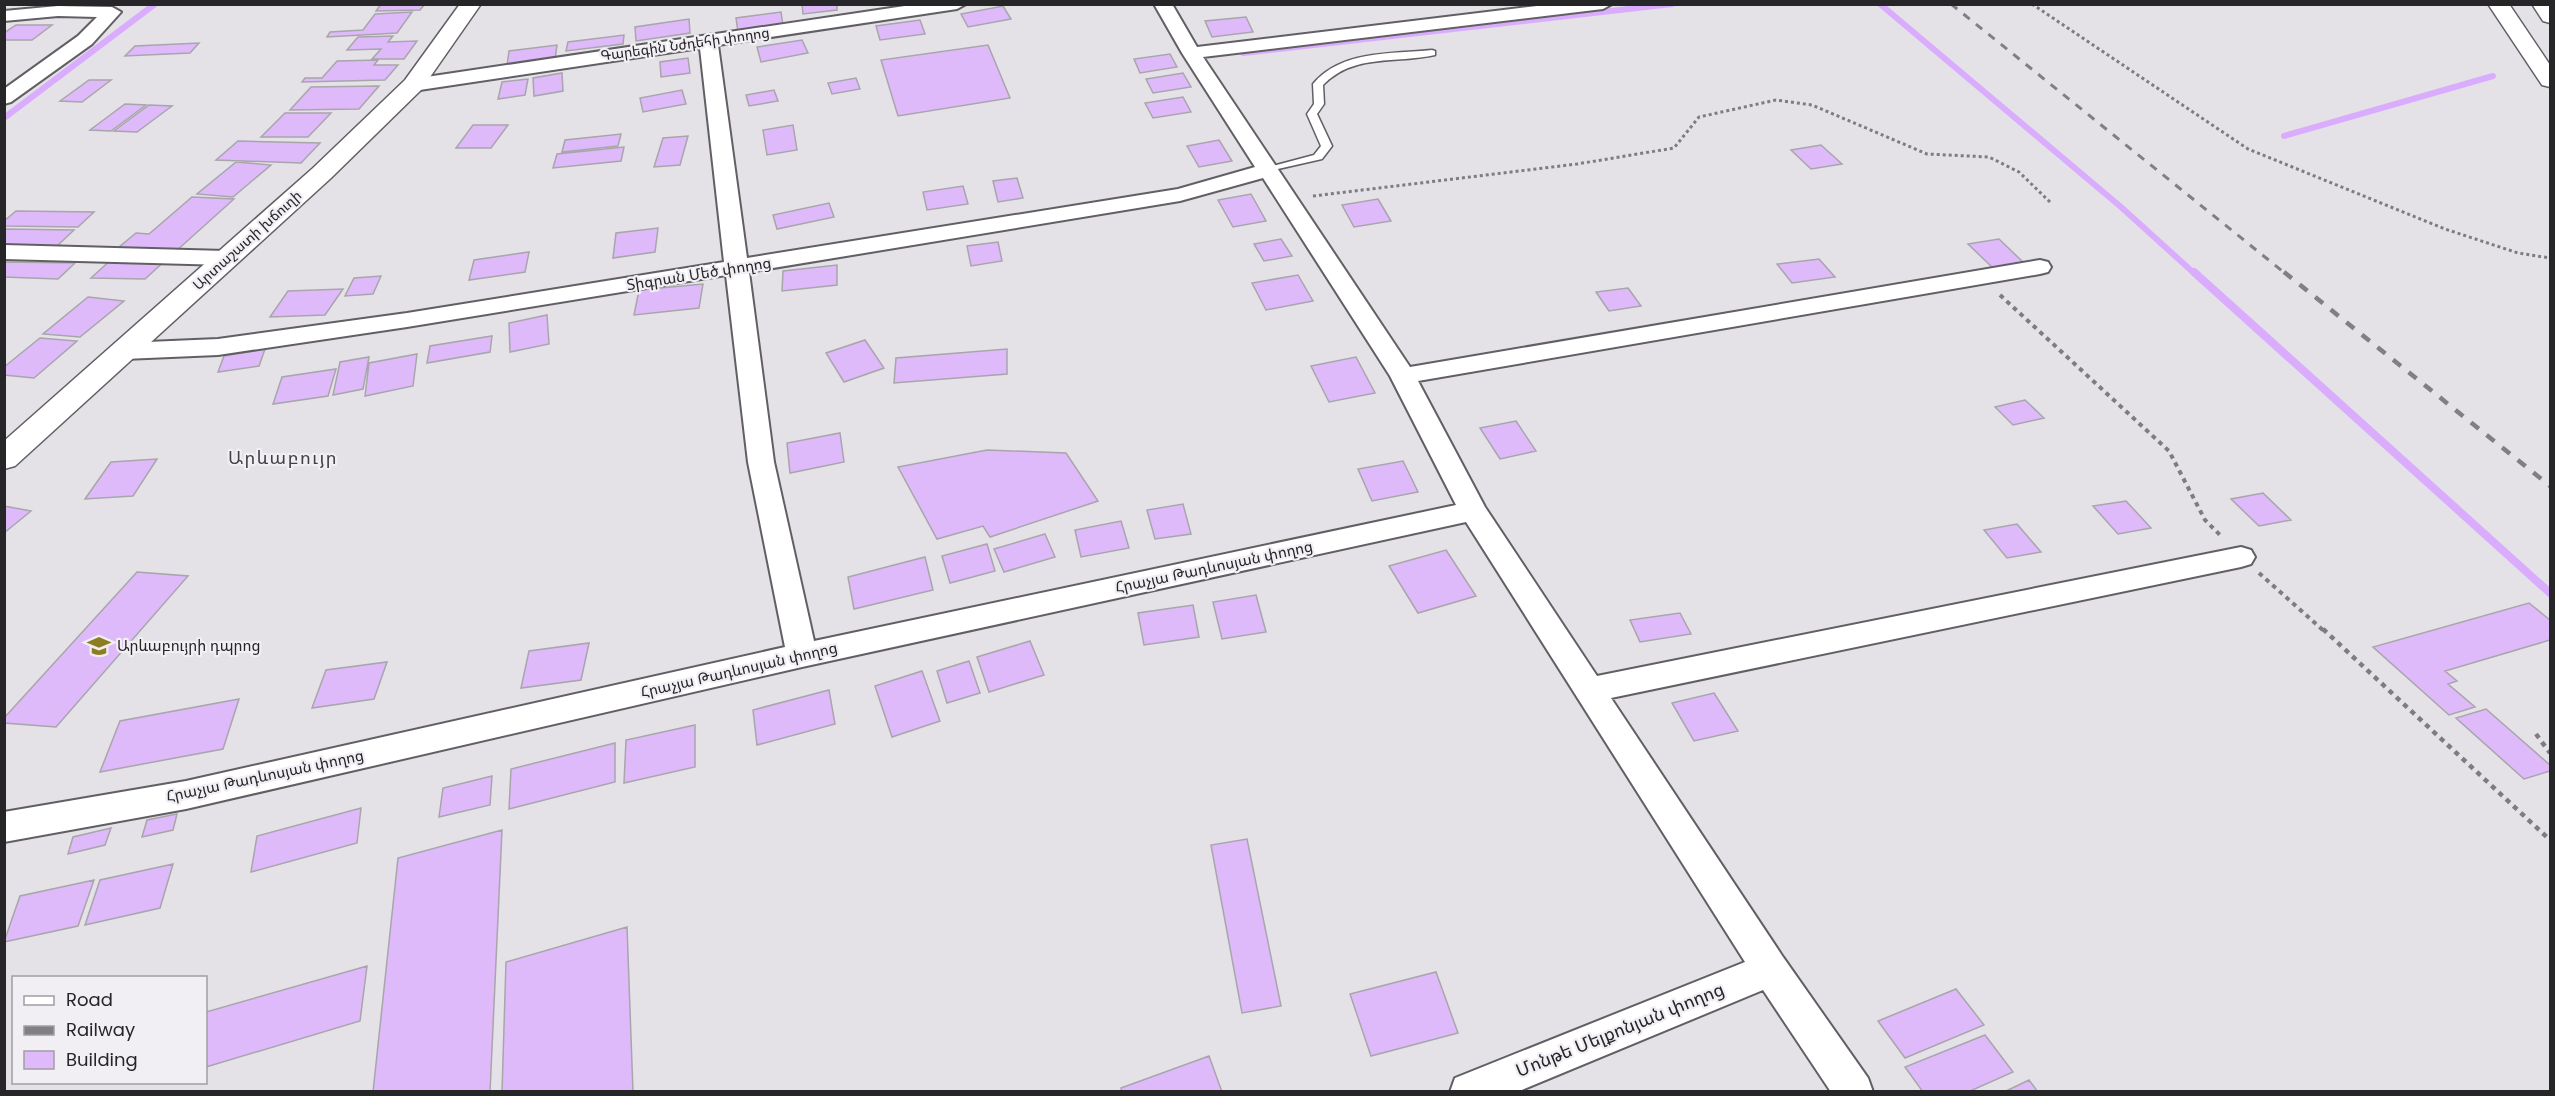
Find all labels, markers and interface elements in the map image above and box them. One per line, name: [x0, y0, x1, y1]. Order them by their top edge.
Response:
street label: Գարեգին Նժդեհի փողոց: [599, 22, 771, 66]
street label: Արտաշատի խճուղի: [188, 186, 306, 294]
street label: Տիգրան Մեծ փողոց: [625, 252, 773, 295]
district label: Արևաբույր: [228, 445, 338, 470]
street label: Հրաչյա Թադևոսյան փողոց: [1113, 535, 1315, 598]
school or university icon: Արևաբույրի դպրոց: [86, 633, 112, 659]
place label: Արևաբույրի դպրոց: [117, 635, 260, 656]
street label: Հրաչյա Թադևոսյան փողոց: [638, 637, 839, 702]
street label: Հրաչյա Թադևոսյան փողոց: [164, 744, 366, 807]
legend: [12, 976, 207, 1084]
street label: Մոնթե Մելքոնյան փողոց: [1512, 976, 1728, 1083]
text: Road: [66, 987, 113, 1012]
text: Railway: [66, 1017, 135, 1042]
text: Building: [66, 1047, 138, 1072]

